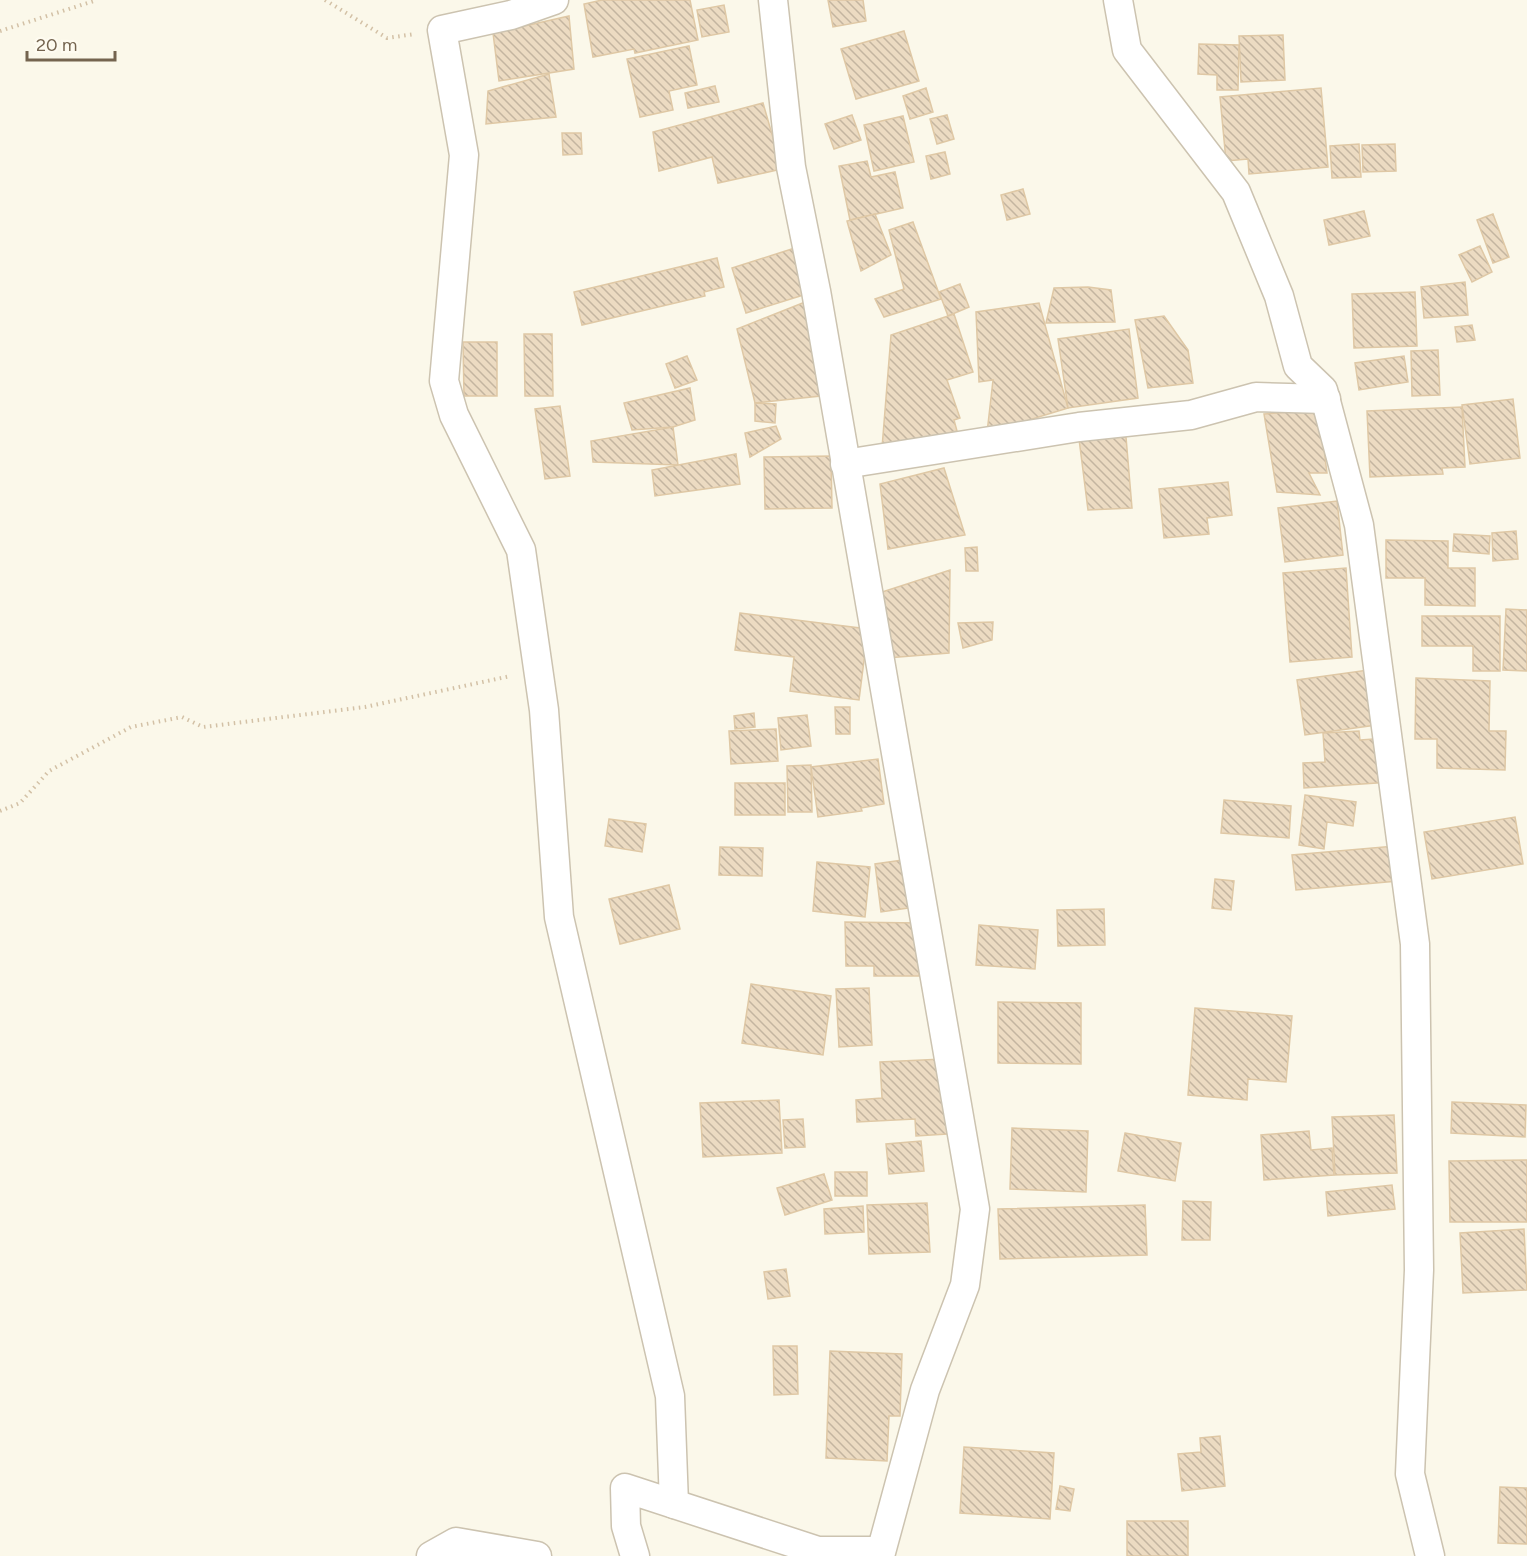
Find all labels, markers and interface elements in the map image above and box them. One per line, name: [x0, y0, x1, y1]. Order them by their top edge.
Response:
scale bar: [27, 24, 116, 62]
text: 20 m: [36, 34, 77, 56]

